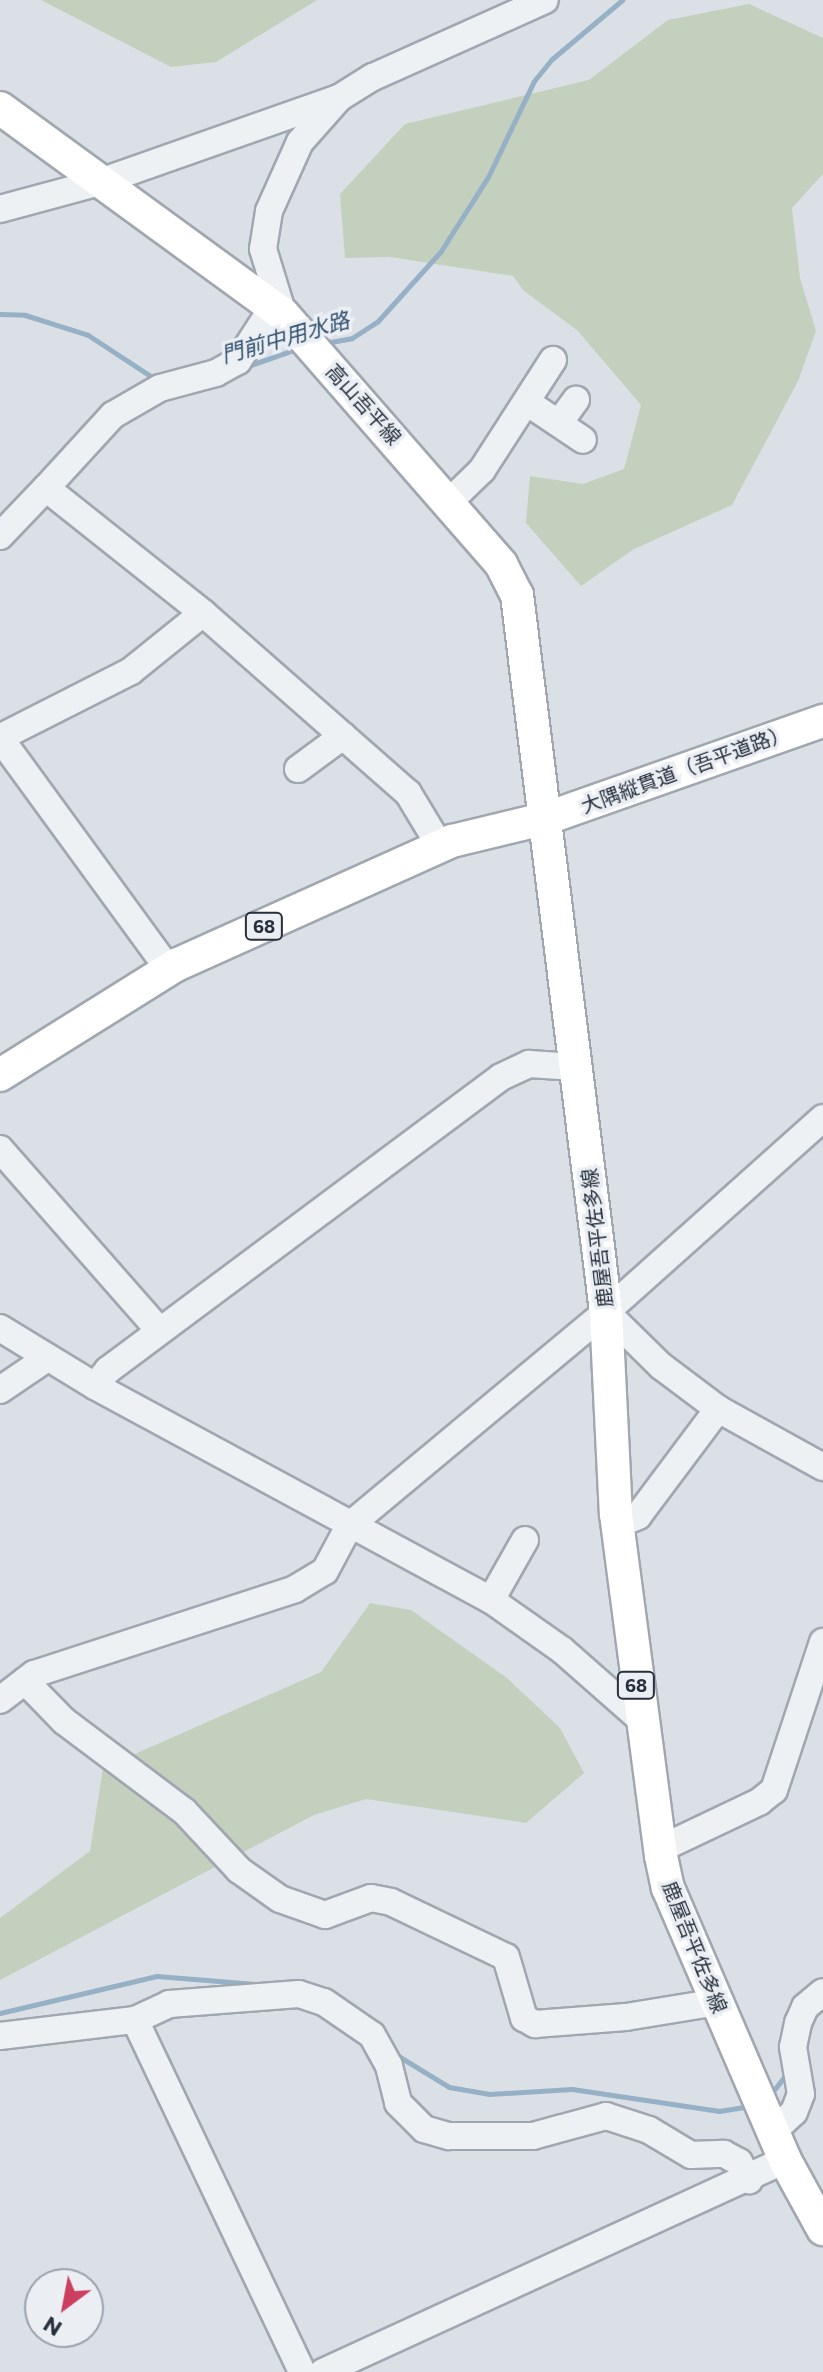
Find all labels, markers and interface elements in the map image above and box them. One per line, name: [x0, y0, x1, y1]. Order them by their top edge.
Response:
water label: 門前中用水路: [218, 306, 352, 368]
street label: 高山吾平線: [322, 359, 406, 449]
street label: 大隅縦貫道（吾平道路）: [578, 720, 792, 818]
road number: 68: [244, 912, 284, 940]
street label: 鹿屋吾平佐多線: [577, 1167, 617, 1309]
road number: 68: [616, 1671, 656, 1699]
street label: 鹿屋吾平佐多線: [658, 1878, 732, 2016]
north arrow: [24, 2268, 104, 2348]
text: N: [38, 2311, 66, 2343]

